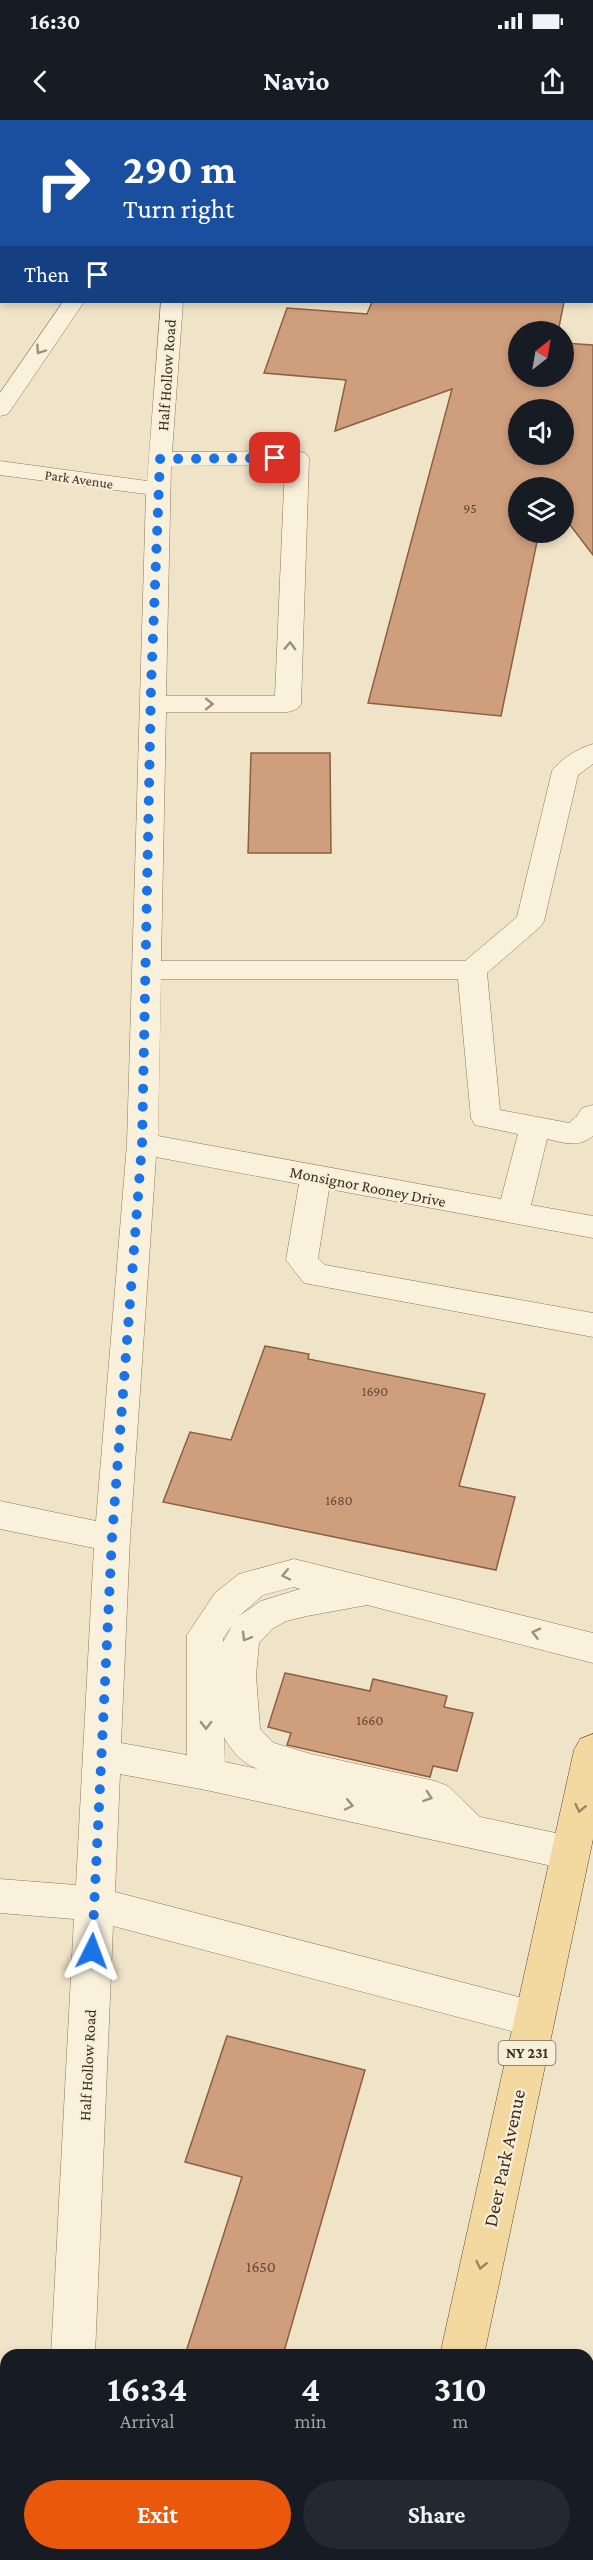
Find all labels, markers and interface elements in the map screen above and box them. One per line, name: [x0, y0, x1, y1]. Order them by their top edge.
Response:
text: 16:30: [30, 9, 80, 34]
icon: back: [24, 65, 57, 98]
icon: share: [536, 65, 569, 98]
text: Navio: [263, 66, 330, 96]
icon: right: [24, 144, 102, 222]
text: 290 m: [123, 145, 236, 192]
text: Turn right: [123, 194, 234, 224]
icon: arrive: [81, 258, 114, 291]
text: Then: [24, 262, 69, 287]
street label: Half Hollow Road: [154, 318, 179, 431]
north arrow: [508, 321, 574, 387]
map controls: [508, 321, 574, 543]
one-way arrow: [36, 343, 47, 354]
button: sound: [508, 399, 574, 465]
pin: [249, 432, 300, 483]
icon: arrive: [258, 441, 291, 474]
street label: Park Avenue: [44, 466, 114, 492]
button: layers: [508, 477, 574, 543]
house number: 95: [463, 500, 477, 516]
one-way arrow: [284, 641, 297, 650]
one-way arrow: [205, 698, 214, 710]
street label: Monsignor Rooney Drive: [288, 1163, 447, 1211]
house number: 1690: [362, 1383, 388, 1399]
house number: 1680: [325, 1492, 353, 1508]
one-way arrow: [281, 1568, 291, 1581]
one-way arrow: [532, 1627, 542, 1640]
one-way arrow: [242, 1631, 253, 1642]
house number: 1660: [357, 1712, 383, 1728]
one-way arrow: [200, 1720, 212, 1729]
one-way arrow: [423, 1789, 433, 1802]
one-way arrow: [343, 1797, 353, 1810]
one-way arrow: [575, 1802, 588, 1812]
position arrow: [60, 1919, 124, 1983]
street label: Half Hollow Road: [76, 2008, 99, 2121]
road number: NY 231: [498, 2041, 556, 2065]
street label: Deer Park Avenue: [479, 2087, 529, 2229]
house number: 1650: [246, 2258, 276, 2275]
one-way arrow: [475, 2260, 488, 2270]
text: 16:34: [107, 2369, 187, 2409]
text: 4: [301, 2369, 320, 2409]
text: 310: [434, 2369, 487, 2409]
text: Arrival: [120, 2410, 174, 2432]
text: min: [295, 2410, 327, 2432]
text: m: [452, 2410, 468, 2432]
button: Exit: [24, 2480, 291, 2549]
button: Share: [303, 2480, 570, 2549]

